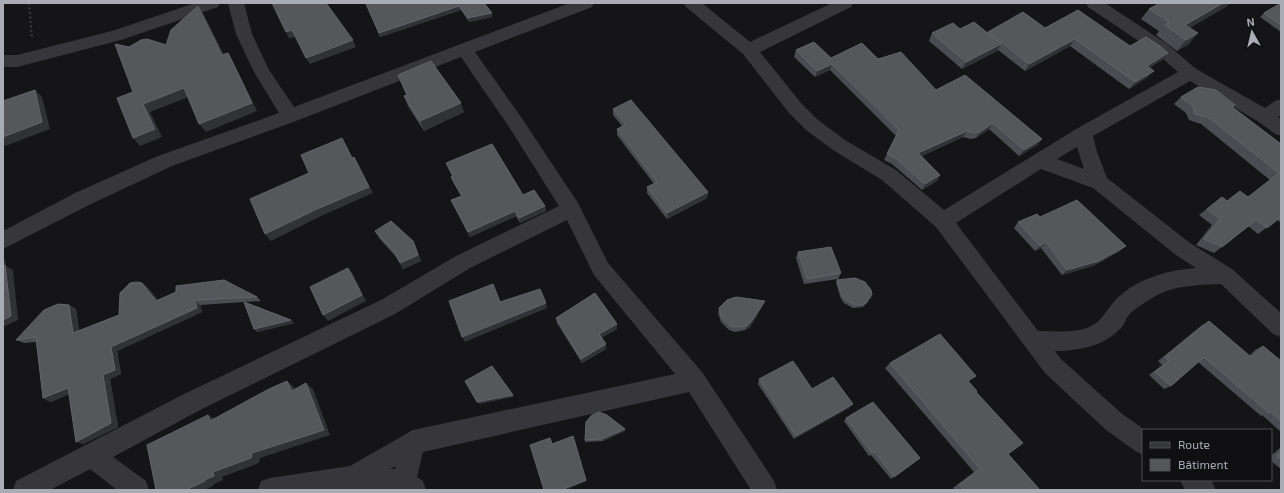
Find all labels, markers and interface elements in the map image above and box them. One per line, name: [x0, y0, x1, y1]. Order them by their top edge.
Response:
north arrow: [1232, 12, 1272, 52]
text: N: [1246, 15, 1255, 29]
legend: [1142, 429, 1272, 481]
text: Route: [1178, 437, 1210, 451]
text: Bâtiment: [1178, 457, 1229, 471]

